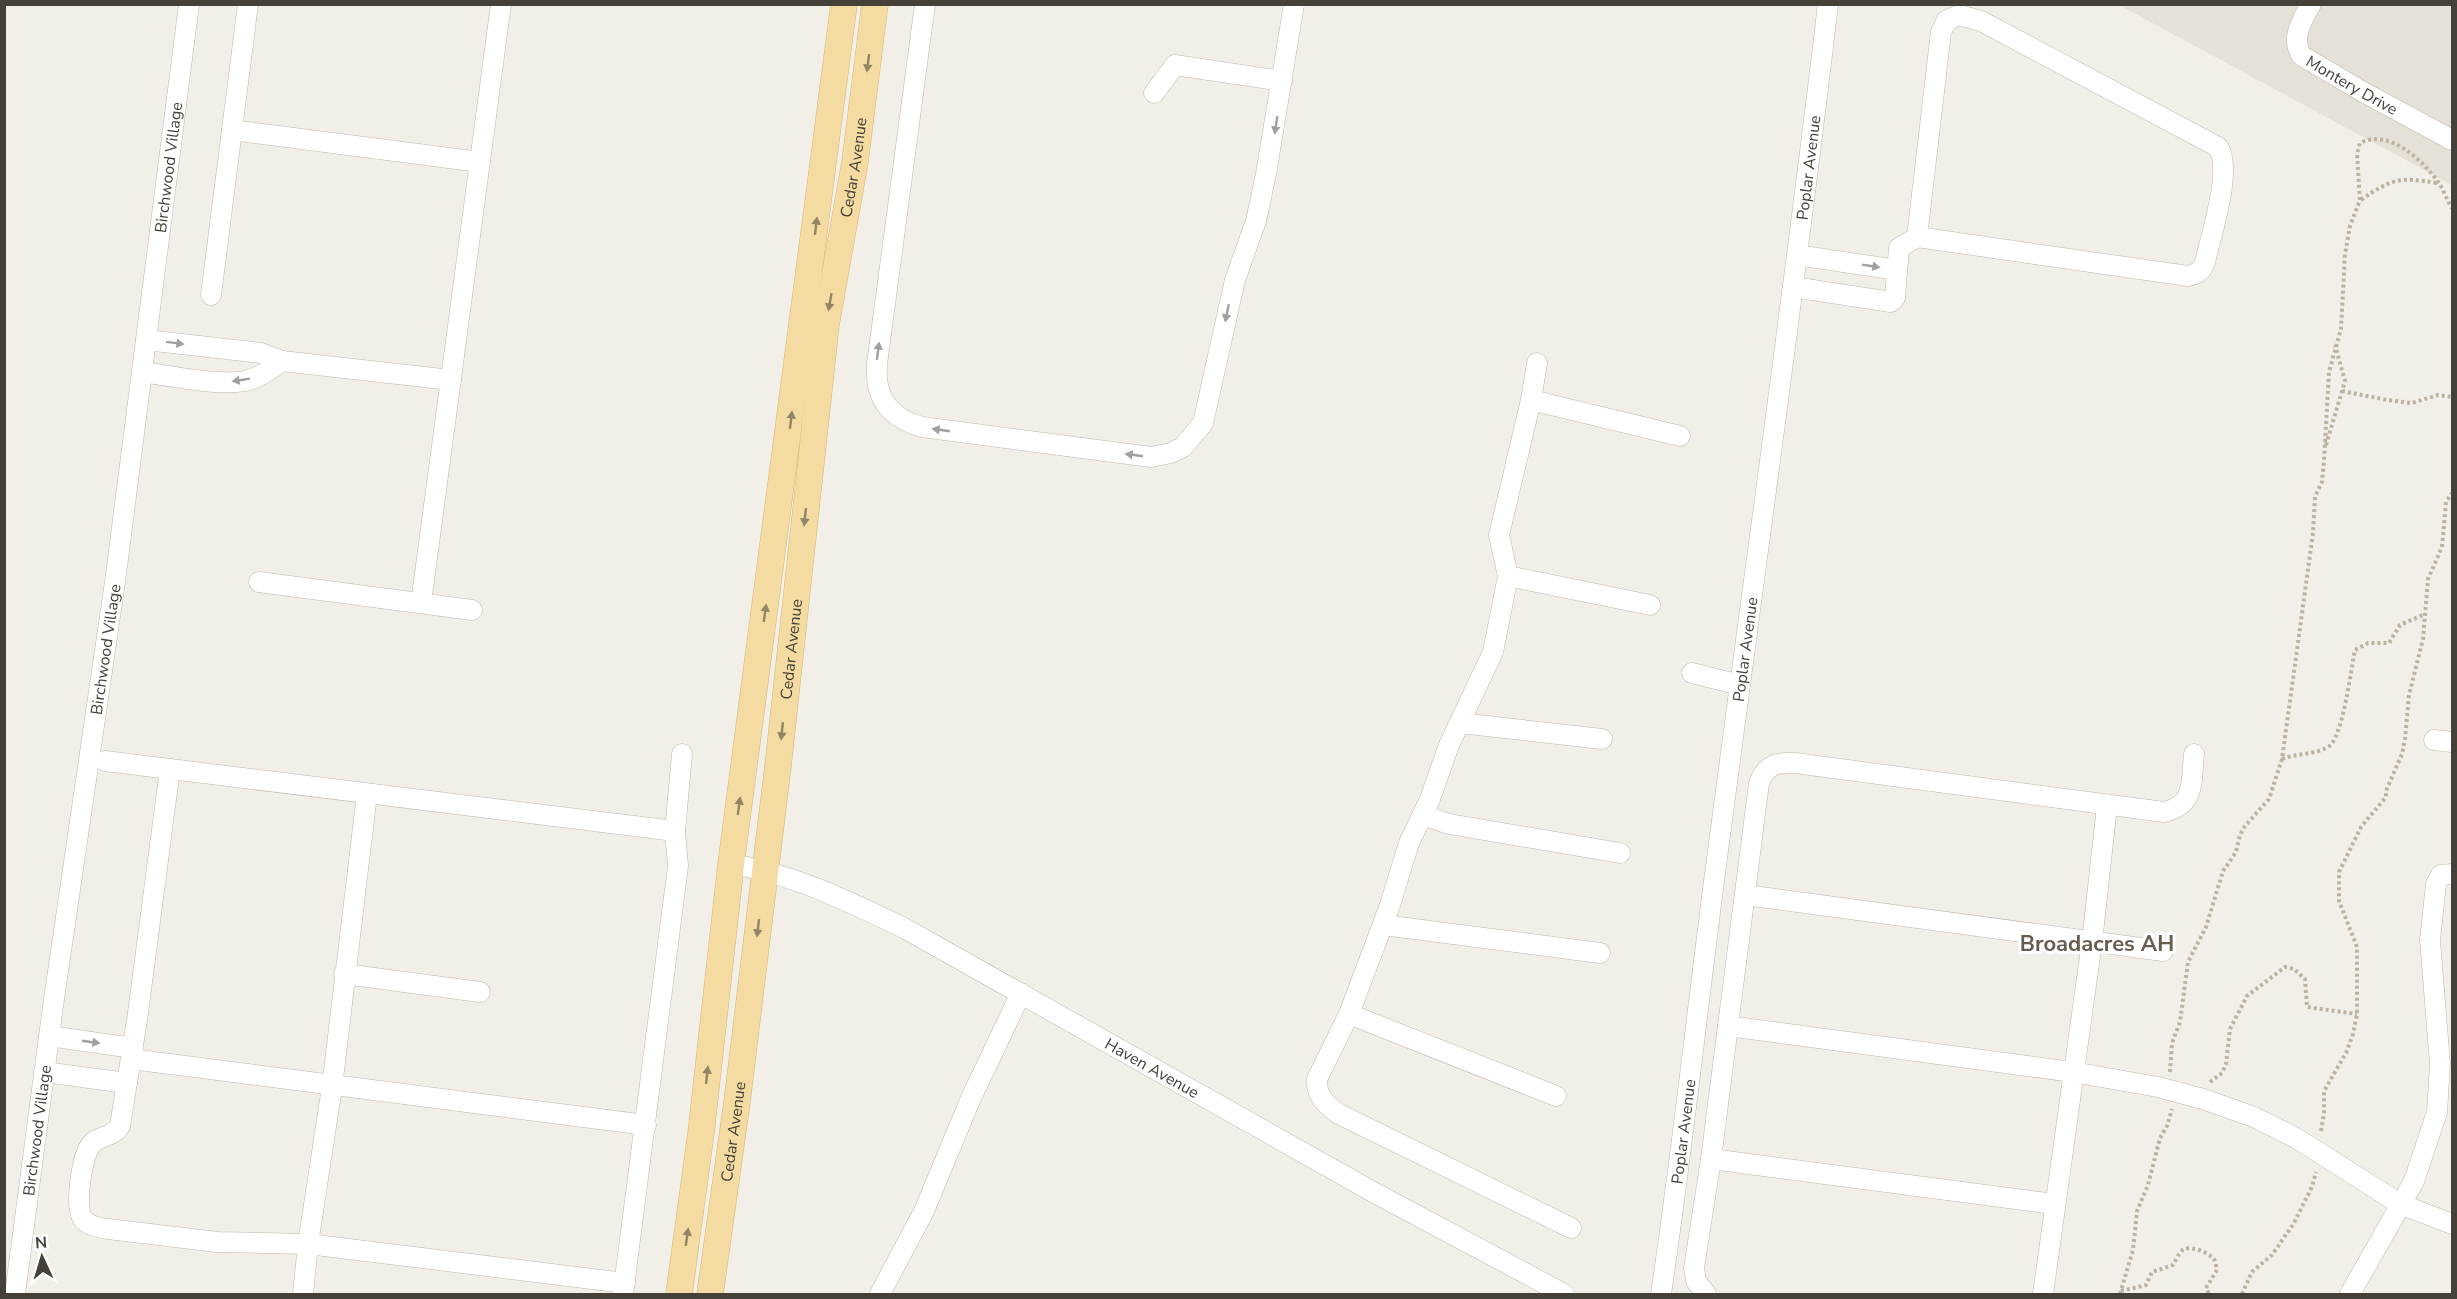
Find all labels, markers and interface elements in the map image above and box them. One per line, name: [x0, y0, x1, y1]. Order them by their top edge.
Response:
street label: Montery Drive: [2302, 51, 2401, 121]
one-way arrow: [863, 53, 872, 72]
street label: Birchwood Village: [150, 101, 188, 234]
street label: Poplar Avenue: [1792, 114, 1827, 221]
one-way arrow: [1271, 115, 1280, 134]
street label: Cedar Avenue: [835, 116, 873, 219]
one-way arrow: [812, 217, 821, 236]
one-way arrow: [1862, 261, 1881, 270]
one-way arrow: [825, 293, 834, 312]
one-way arrow: [1222, 304, 1232, 322]
one-way arrow: [166, 338, 185, 348]
one-way arrow: [874, 342, 883, 361]
one-way arrow: [231, 376, 250, 385]
one-way arrow: [786, 410, 796, 429]
one-way arrow: [932, 425, 951, 434]
one-way arrow: [1125, 451, 1144, 460]
one-way arrow: [800, 507, 810, 526]
street label: Birchwood Village: [86, 583, 127, 716]
street label: Poplar Avenue: [1728, 596, 1764, 703]
street label: Cedar Avenue: [775, 598, 808, 701]
one-way arrow: [760, 603, 770, 622]
one-way arrow: [777, 722, 787, 741]
one-way arrow: [734, 797, 744, 816]
one-way arrow: [753, 918, 763, 937]
district label: Broadacres AH: [2020, 929, 2174, 959]
street label: Haven Avenue: [1101, 1033, 1203, 1104]
one-way arrow: [82, 1038, 101, 1047]
street label: Birchwood Village: [18, 1064, 57, 1197]
one-way arrow: [703, 1065, 712, 1084]
street label: Poplar Avenue: [1666, 1078, 1701, 1185]
street label: Cedar Avenue: [716, 1080, 751, 1183]
north arrow: [12, 1227, 72, 1287]
one-way arrow: [682, 1227, 691, 1246]
text: N: [34, 1232, 48, 1254]

